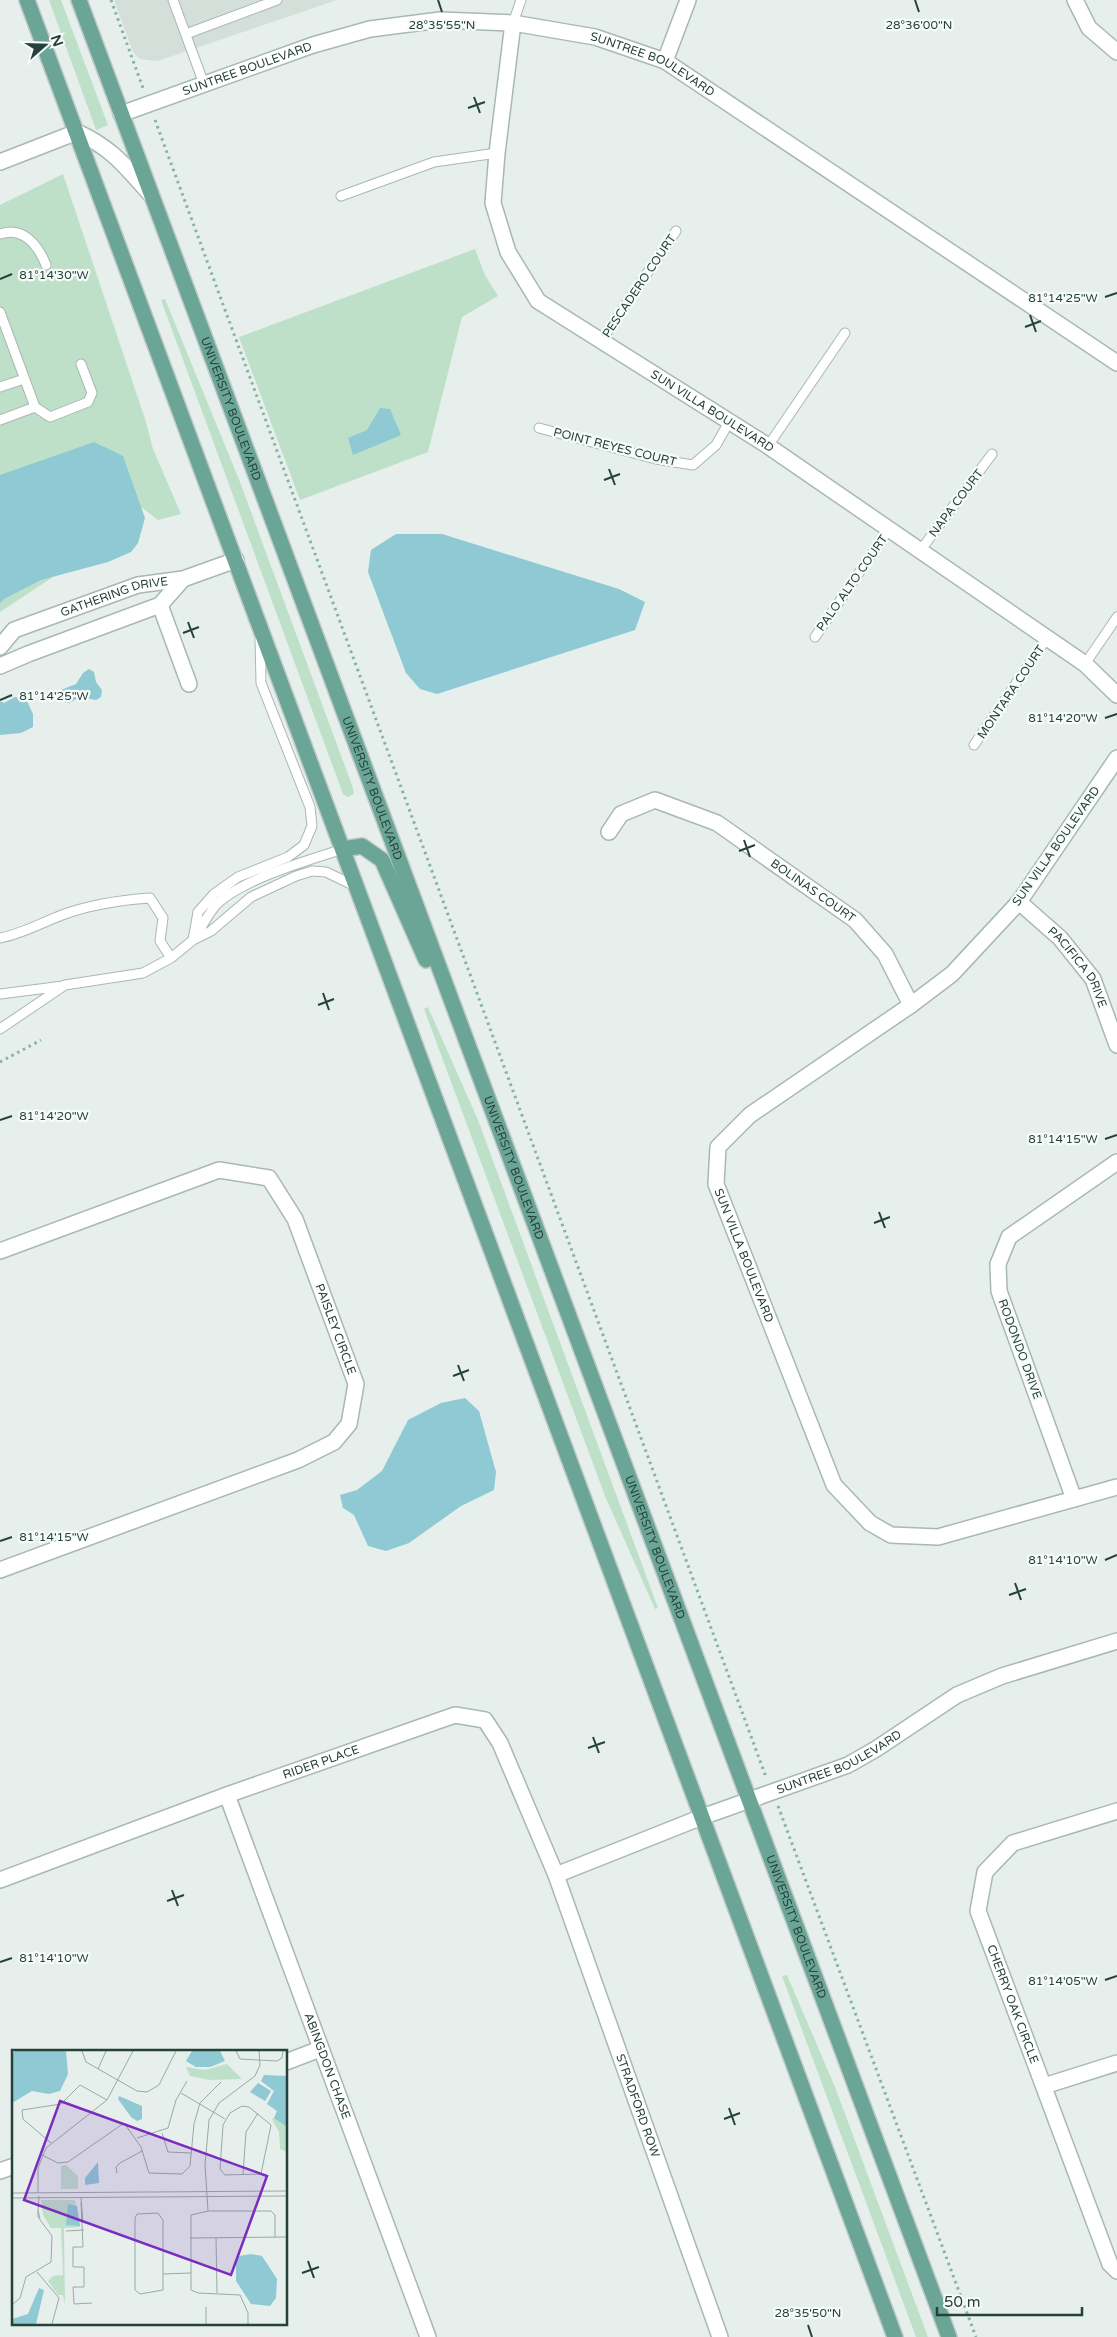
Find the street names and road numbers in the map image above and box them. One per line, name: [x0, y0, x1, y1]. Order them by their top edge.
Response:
street label: SUNTREE BOULEVARD: [590, 29, 717, 99]
street label: SUNTREE BOULEVARD: [180, 39, 314, 98]
street label: PESCADERO COURT: [599, 231, 679, 340]
street label: UNIVERSITY BOULEVARD: [198, 335, 264, 482]
street label: SUN VILLA BOULEVARD: [648, 367, 777, 455]
street label: POINT REYES COURT: [552, 425, 679, 469]
street label: NAPA COURT: [926, 466, 986, 540]
street label: PALO ALTO COURT: [814, 532, 891, 634]
street label: GATHERING DRIVE: [59, 574, 169, 620]
street label: MONTARA COURT: [974, 642, 1048, 741]
street label: UNIVERSITY BOULEVARD: [339, 714, 406, 862]
street label: SUN VILLA BOULEVARD: [1009, 784, 1103, 908]
street label: BOLINAS COURT: [768, 856, 859, 926]
street label: PACIFICA DRIVE: [1045, 924, 1110, 1010]
street label: UNIVERSITY BOULEVARD: [481, 1094, 547, 1241]
street label: SUN VILLA BOULEVARD: [711, 1186, 777, 1325]
street label: PAISLEY CIRCLE: [312, 1282, 359, 1377]
street label: RODONDO DRIVE: [995, 1297, 1045, 1401]
street label: UNIVERSITY BOULEVARD: [622, 1473, 688, 1621]
street label: SUNTREE BOULEVARD: [775, 1727, 904, 1797]
street label: RIDER PLACE: [281, 1742, 361, 1782]
street label: UNIVERSITY BOULEVARD: [763, 1853, 829, 2001]
street label: CHERRY OAK CIRCLE: [984, 1943, 1041, 2066]
street label: ABINGDON CHASE: [301, 2011, 354, 2121]
street label: STRADFORD ROW: [613, 2052, 663, 2159]

